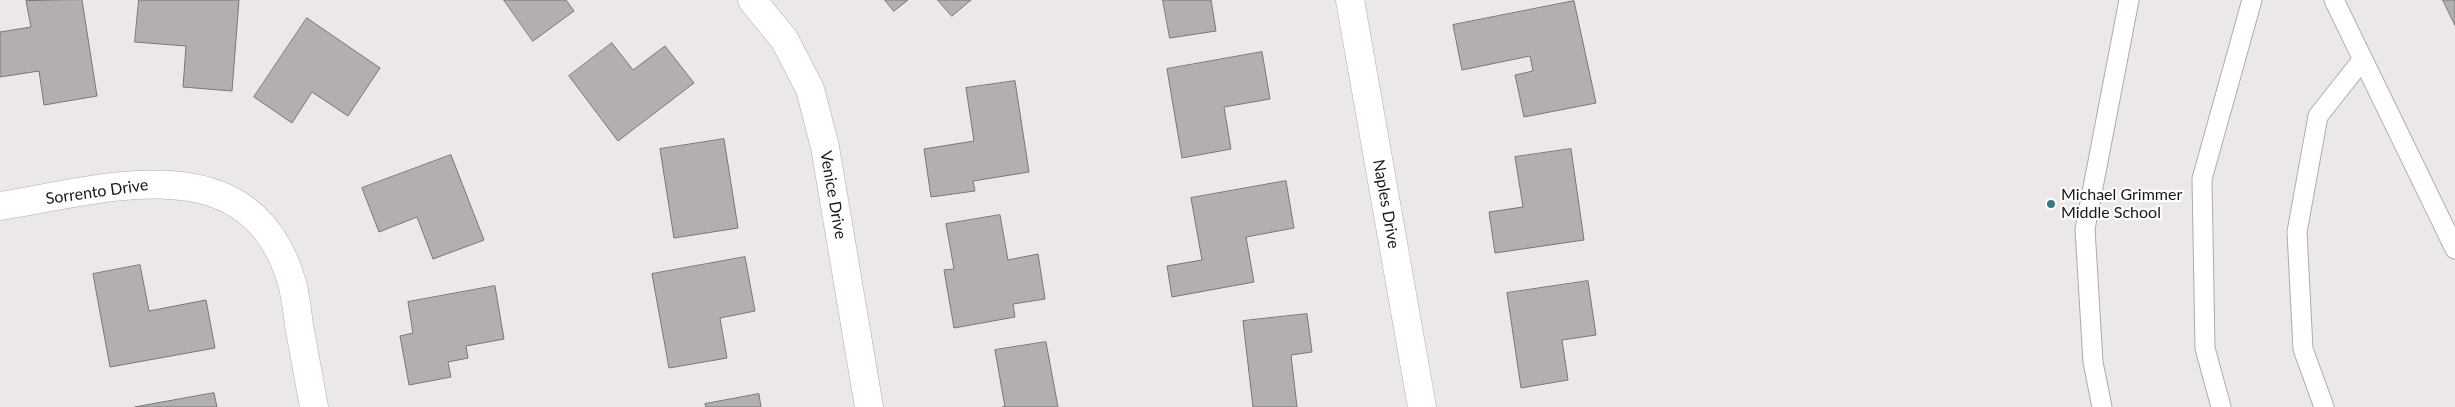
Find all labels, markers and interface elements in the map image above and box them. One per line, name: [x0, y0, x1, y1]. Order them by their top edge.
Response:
street label: Venice Drive: [816, 149, 850, 241]
street label: Naples Drive: [1369, 158, 1403, 250]
street label: Sorrento Drive: [45, 175, 149, 209]
place label: Michael Grimmer Middle School: [2061, 185, 2182, 223]
marker: Michael Grimmer Middle School: [2045, 198, 2057, 210]

